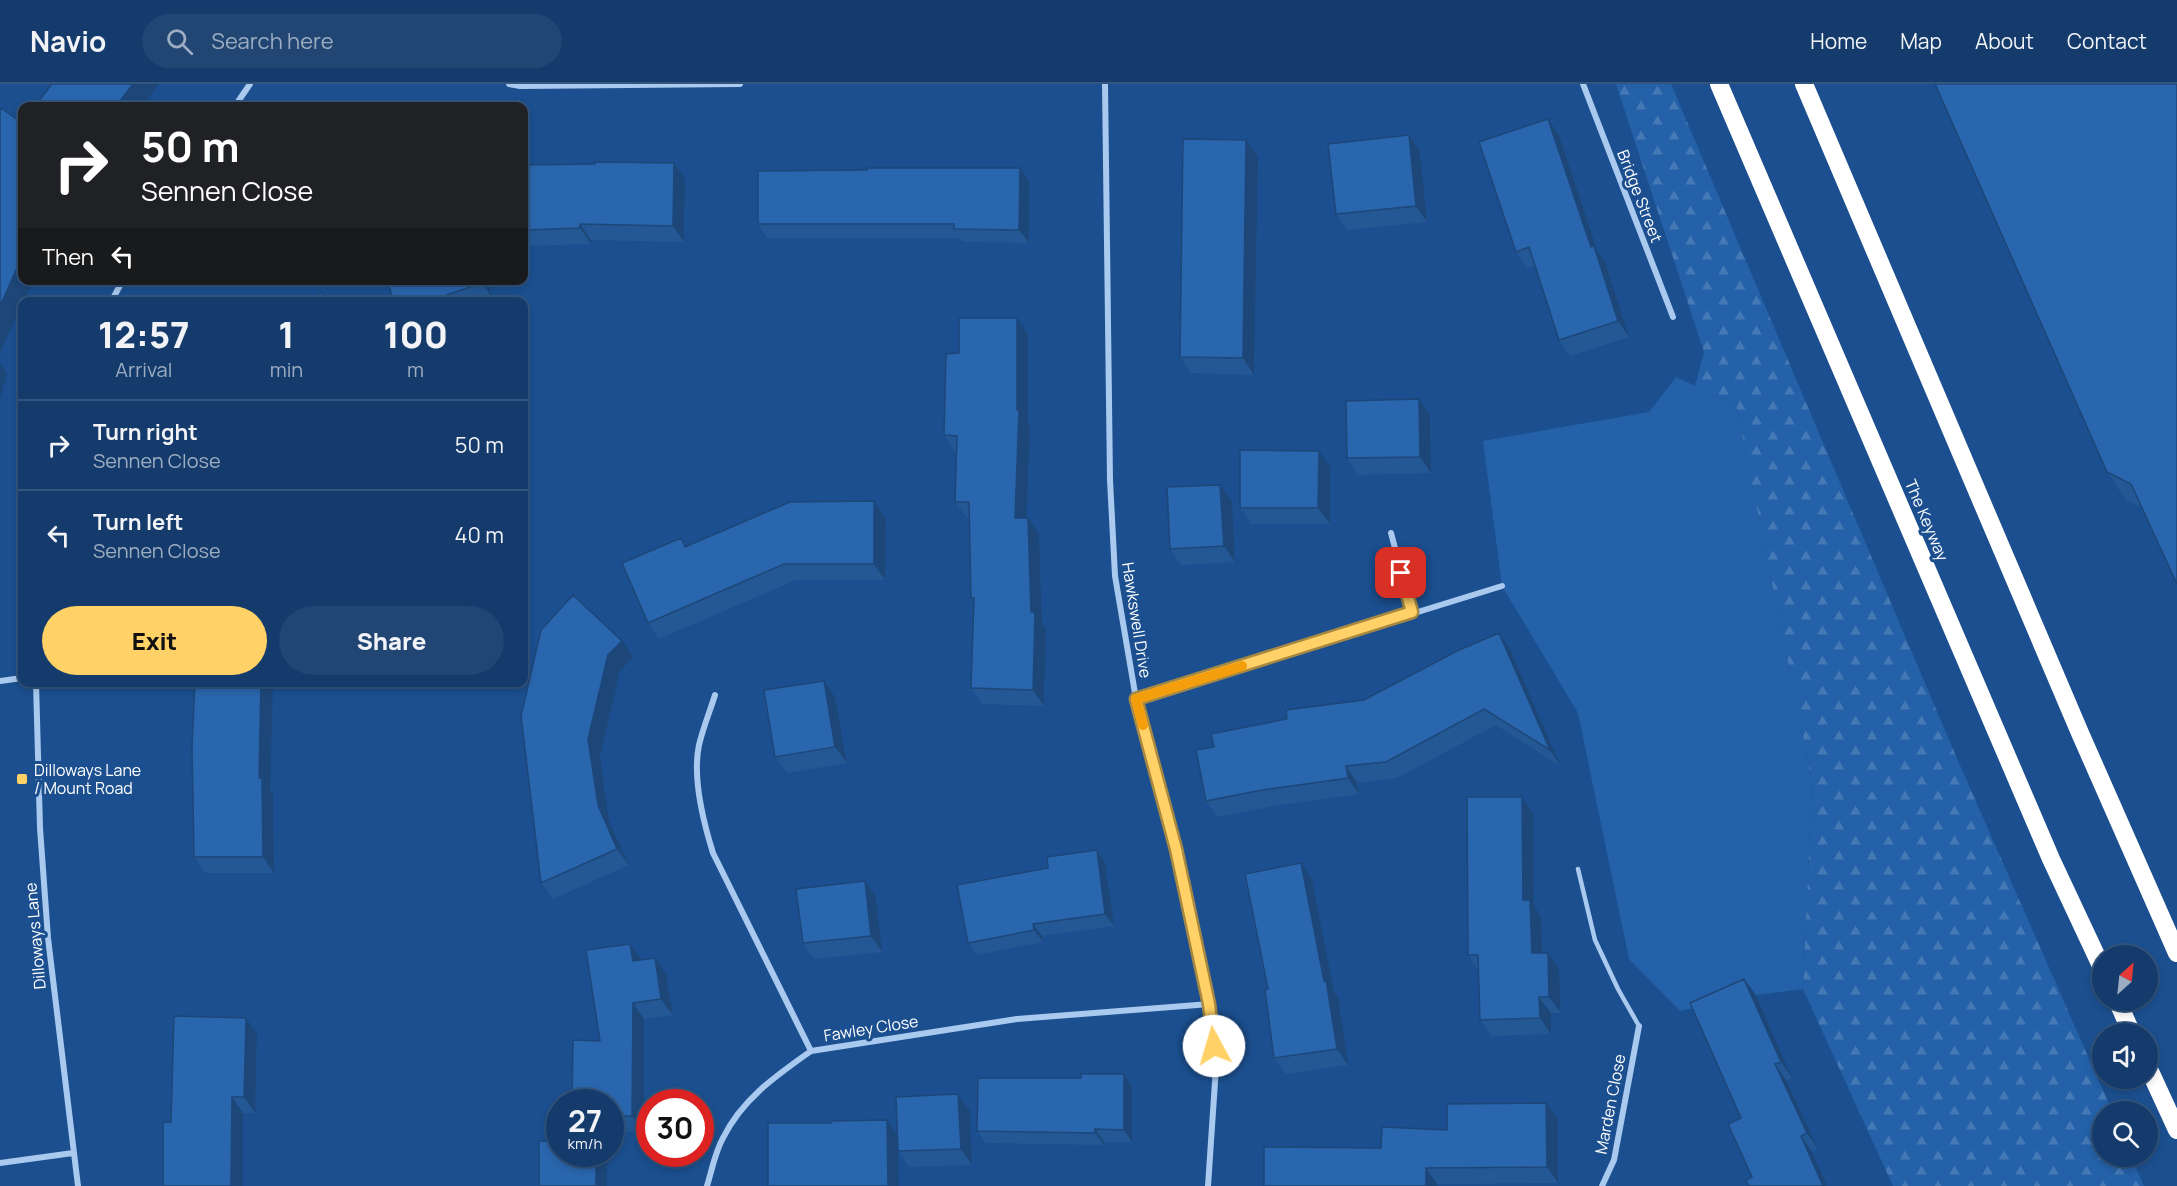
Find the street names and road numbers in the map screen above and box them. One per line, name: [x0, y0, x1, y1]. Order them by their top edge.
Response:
street label: Bridge Street: [1612, 146, 1668, 246]
street label: The Keyway: [1900, 476, 1954, 565]
street label: Hawkswell Drive: [1117, 560, 1157, 680]
street label: Dilloways Lane: [19, 882, 51, 990]
street label: Fawley Close: [822, 1010, 920, 1046]
street label: Marden Close: [1590, 1052, 1630, 1156]

